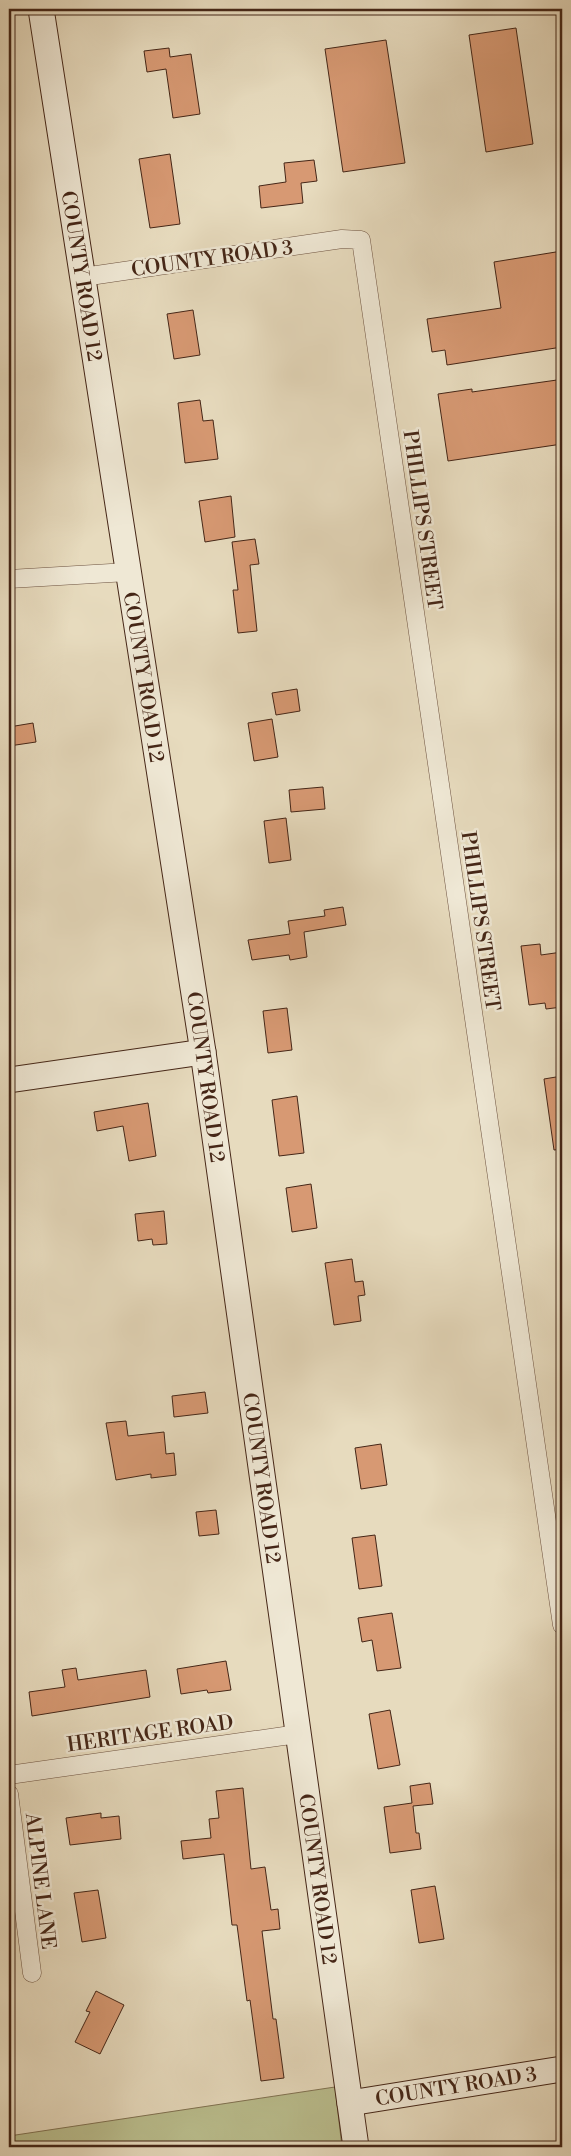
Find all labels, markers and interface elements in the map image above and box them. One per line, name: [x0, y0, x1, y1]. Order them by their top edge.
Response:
street label: COUNTY ROAD 12: [55, 189, 106, 363]
street label: COUNTY ROAD 3: [130, 236, 295, 283]
street label: PHILLIPS STREET: [397, 429, 447, 612]
street label: COUNTY ROAD 12: [117, 590, 168, 764]
street label: PHILLIPS STREET: [455, 830, 505, 1013]
street label: COUNTY ROAD 12: [180, 990, 229, 1164]
street label: COUNTY ROAD 12: [236, 1391, 285, 1565]
street label: HERITAGE ROAD: [65, 1710, 235, 1759]
street label: COUNTY ROAD 12: [292, 1792, 341, 1966]
street label: ALPINE LANE: [19, 1810, 60, 1951]
street label: COUNTY ROAD 3: [374, 2062, 539, 2113]

